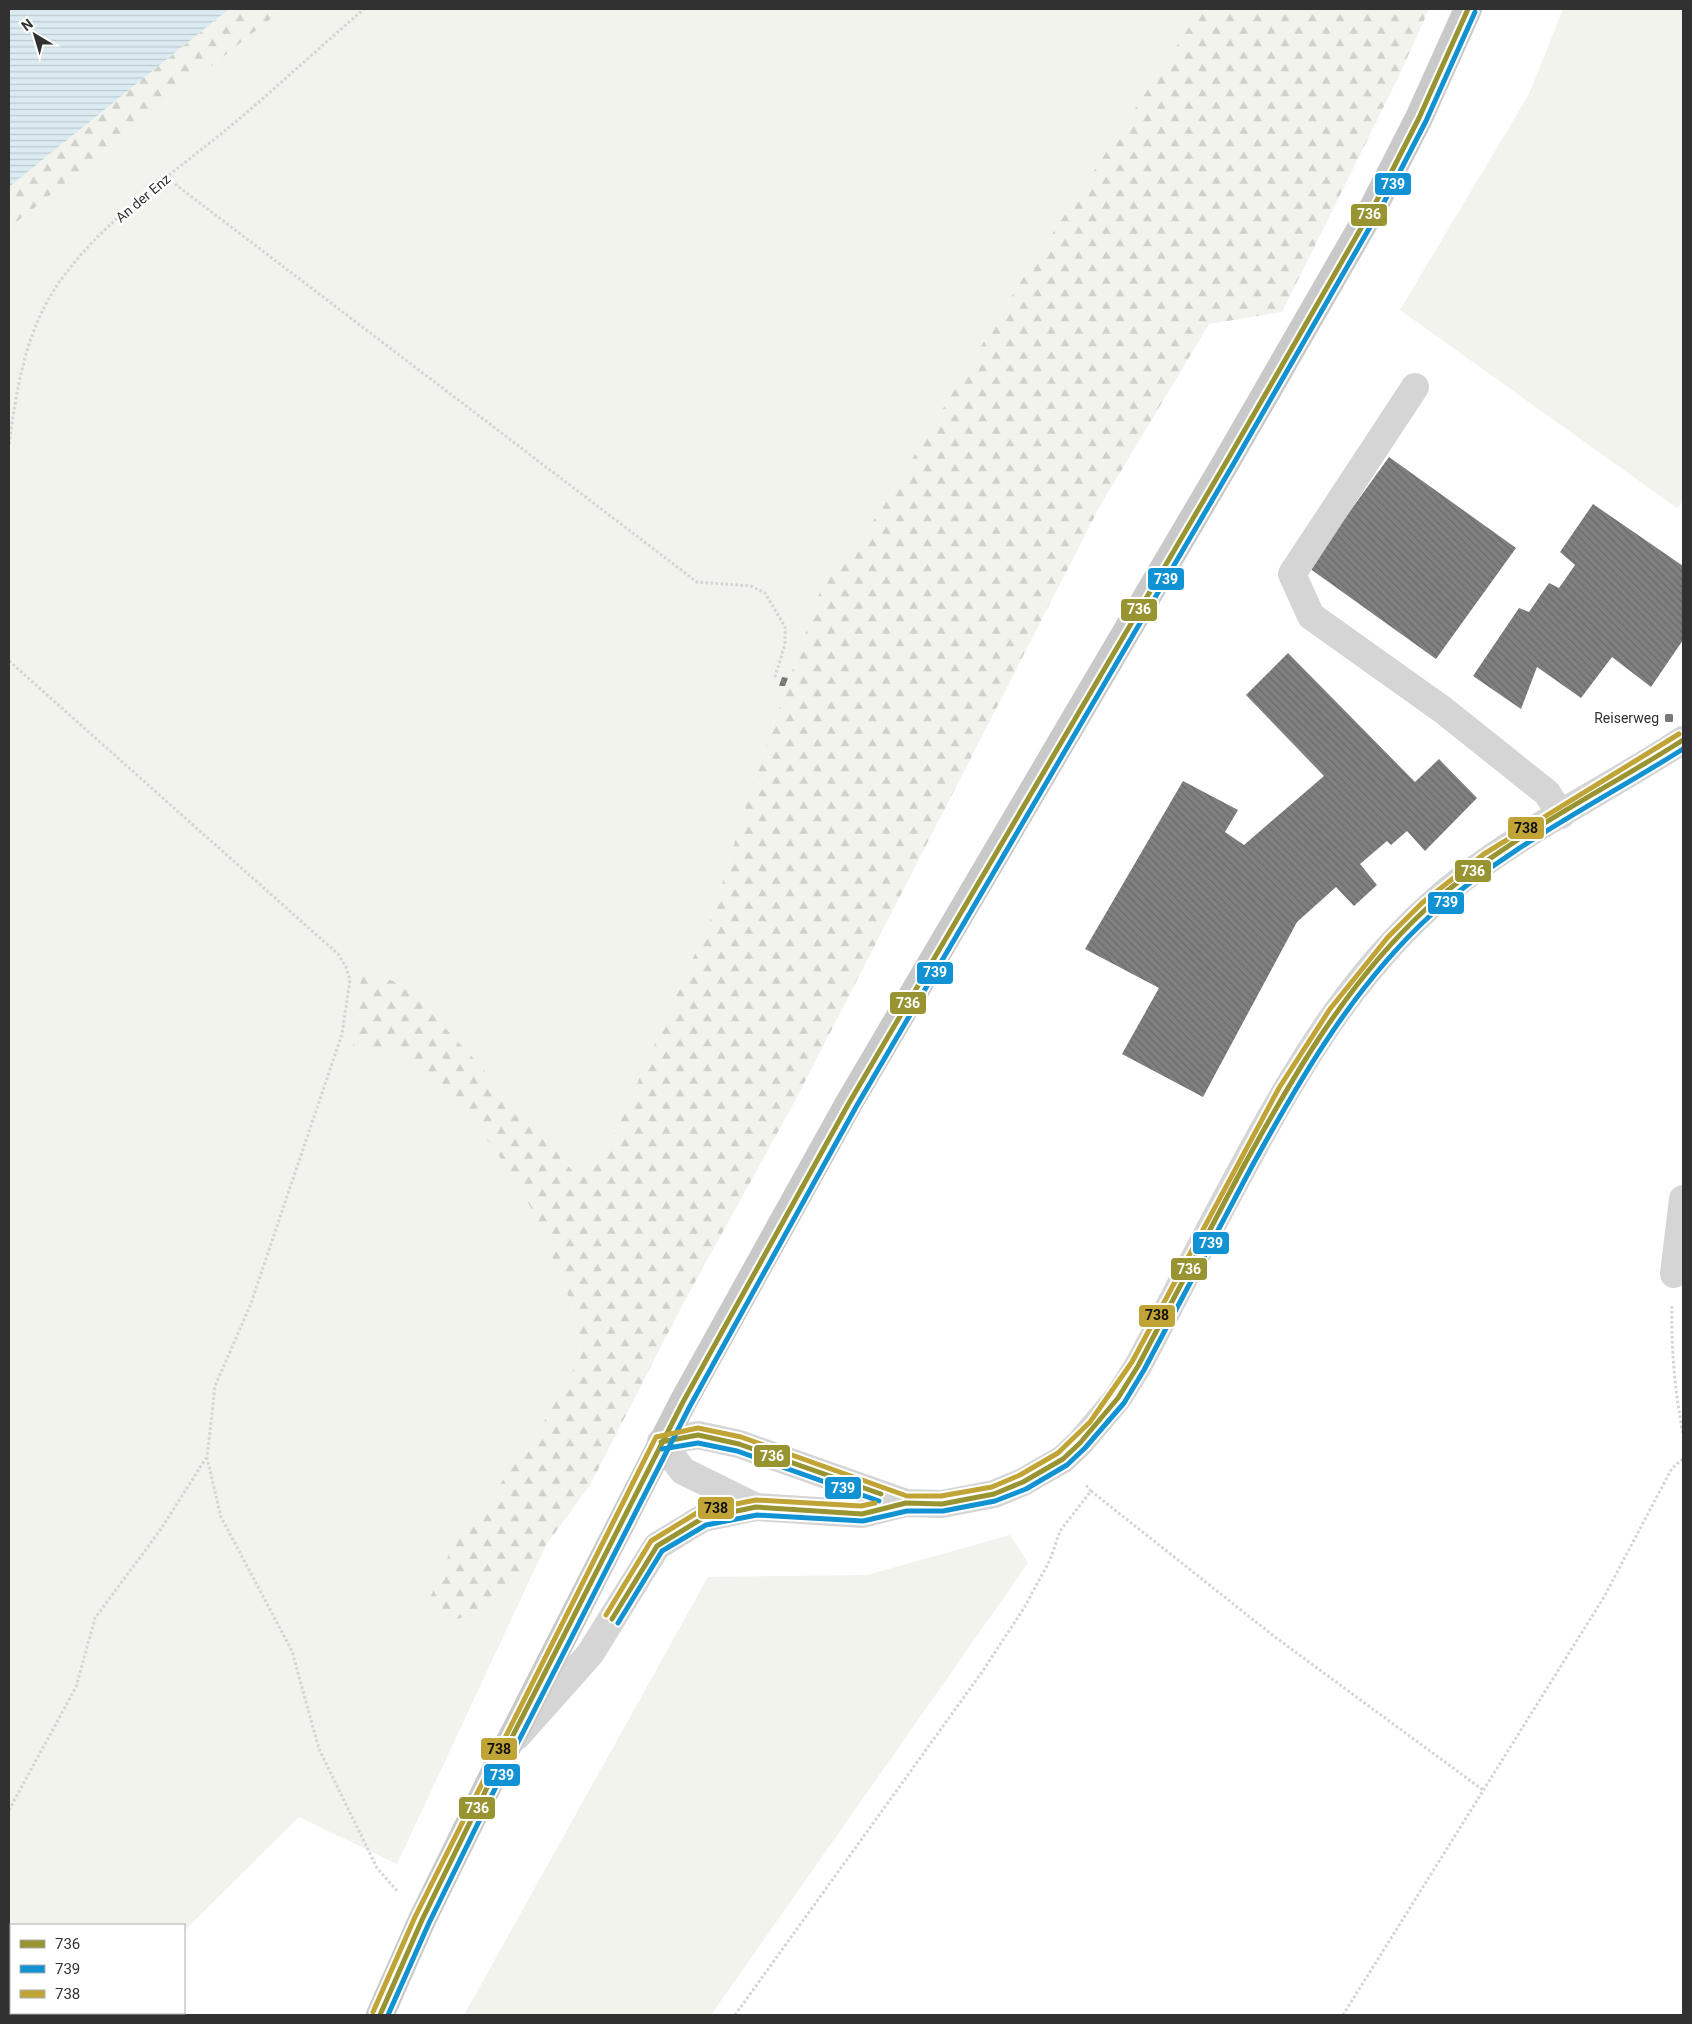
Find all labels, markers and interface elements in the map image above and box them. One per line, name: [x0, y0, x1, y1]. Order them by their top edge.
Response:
north arrow: [10, 10, 60, 60]
text: N: [18, 15, 36, 34]
street label: An der Enz: [112, 170, 174, 226]
line badge: 739: [1374, 172, 1412, 196]
text: 739: [1381, 176, 1405, 192]
line badge: 736: [1350, 203, 1388, 227]
text: 736: [1357, 206, 1381, 222]
line badge: 739: [1147, 567, 1185, 591]
text: 739: [1154, 571, 1178, 587]
line badge: 736: [1120, 598, 1158, 622]
text: 736: [1127, 601, 1151, 617]
place label: Reiserweg: [1594, 710, 1659, 726]
marker: Reiserweg: [1663, 712, 1675, 724]
line badge: 738: [1507, 816, 1545, 840]
text: 738: [1514, 820, 1538, 836]
line badge: 736: [1454, 859, 1492, 883]
text: 736: [1461, 863, 1485, 879]
line badge: 739: [1427, 891, 1465, 915]
text: 739: [1434, 894, 1458, 910]
line badge: 739: [916, 961, 954, 985]
text: 739: [923, 964, 947, 980]
line badge: 736: [889, 991, 927, 1015]
text: 736: [896, 995, 920, 1011]
line badge: 739: [1192, 1231, 1230, 1255]
text: 739: [1199, 1235, 1223, 1251]
line badge: 736: [1170, 1257, 1208, 1281]
text: 736: [1177, 1261, 1201, 1277]
line badge: 738: [1138, 1304, 1176, 1328]
text: 738: [1145, 1307, 1169, 1323]
line badge: 736: [753, 1444, 791, 1468]
text: 736: [760, 1448, 784, 1464]
line badge: 739: [824, 1476, 862, 1500]
text: 739: [831, 1480, 855, 1496]
line badge: 738: [697, 1496, 735, 1520]
text: 738: [704, 1500, 728, 1516]
line badge: 738: [480, 1737, 518, 1761]
text: 738: [487, 1741, 511, 1757]
line badge: 739: [483, 1763, 521, 1787]
text: 739: [490, 1767, 514, 1783]
line badge: 736: [458, 1796, 496, 1820]
text: 736: [465, 1800, 489, 1816]
legend: [10, 1924, 185, 2014]
text: 736: [55, 1935, 80, 1953]
text: 739: [55, 1960, 80, 1978]
text: 738: [55, 1985, 80, 2003]

